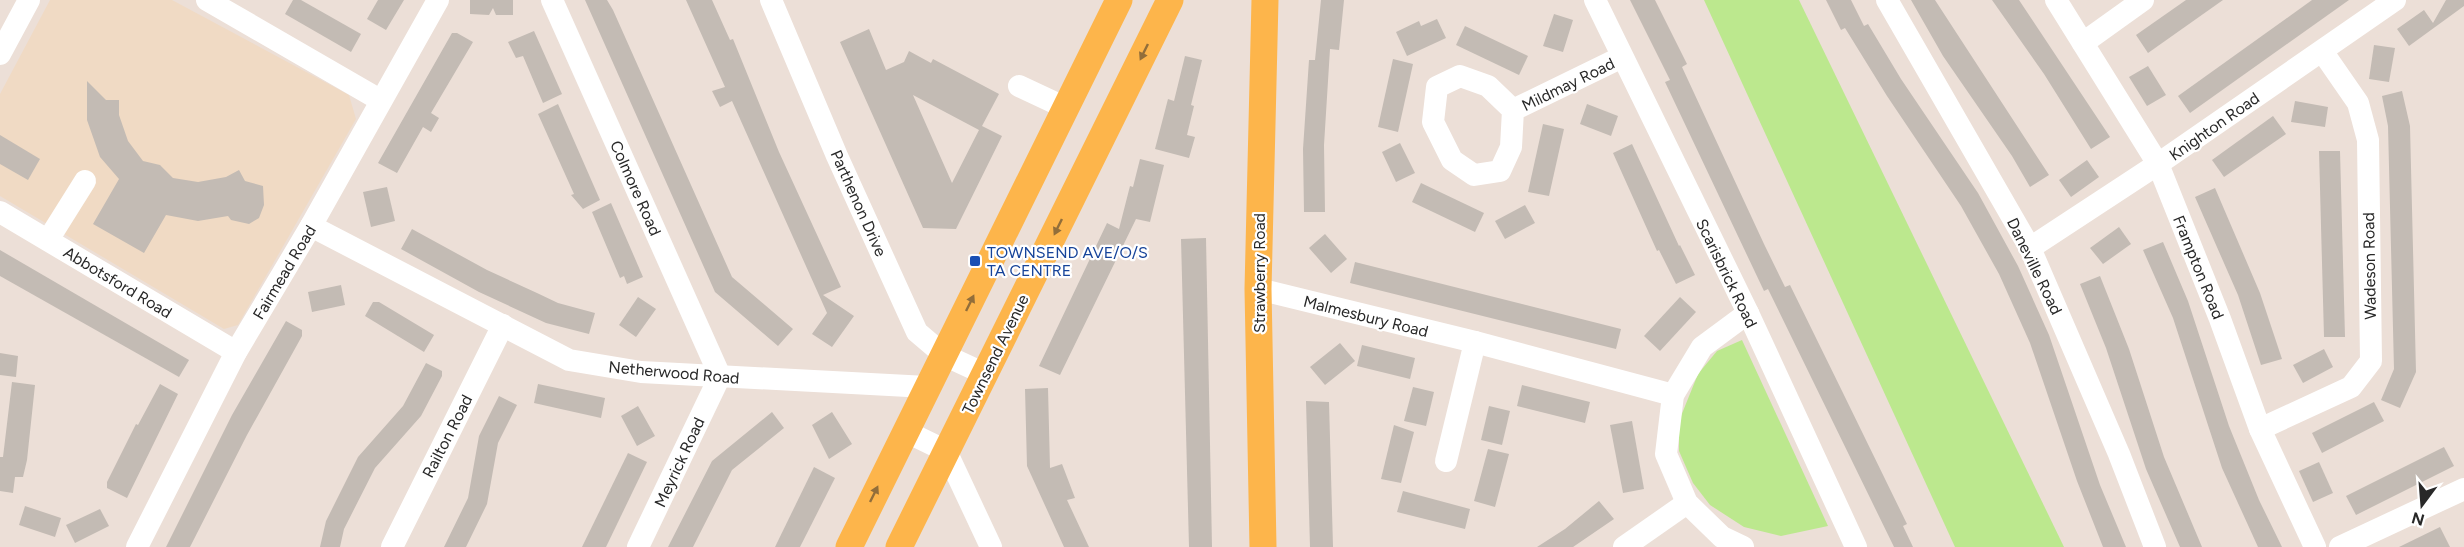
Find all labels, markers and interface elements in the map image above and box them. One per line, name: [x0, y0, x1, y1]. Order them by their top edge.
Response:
one-way arrow: [1139, 44, 1149, 61]
street label: Mildmay Road: [1519, 54, 1618, 115]
street label: Knighton Road: [2166, 88, 2263, 165]
street label: Colmore Road: [606, 138, 665, 239]
street label: Parthenon Drive: [827, 147, 891, 260]
street label: Wadeson Road: [2359, 212, 2380, 320]
street label: Strawberry Road: [1250, 213, 1269, 333]
street label: Frampton Road: [2169, 213, 2228, 322]
street label: Daneville Road: [2003, 215, 2066, 318]
street label: Scarisbrick Road: [1692, 216, 1761, 331]
one-way arrow: [1053, 219, 1062, 236]
street label: Fairmead Road: [249, 222, 320, 323]
street label: Abbotsford Road: [60, 243, 175, 322]
place label: TOWNSEND AVE/O/S TA CENTRE: [987, 243, 1148, 280]
marker: TOWNSEND AVE/O/S TA CENTRE: [968, 254, 982, 268]
street label: Townsend Avenue: [958, 291, 1033, 417]
street label: Malmesbury Road: [1302, 292, 1430, 341]
one-way arrow: [965, 294, 975, 311]
street label: Netherwood Road: [608, 357, 740, 388]
street label: Railton Road: [418, 392, 476, 481]
street label: Meyrick Road: [650, 414, 709, 510]
north arrow: [2392, 475, 2452, 535]
one-way arrow: [870, 486, 879, 503]
text: N: [2409, 508, 2427, 530]

